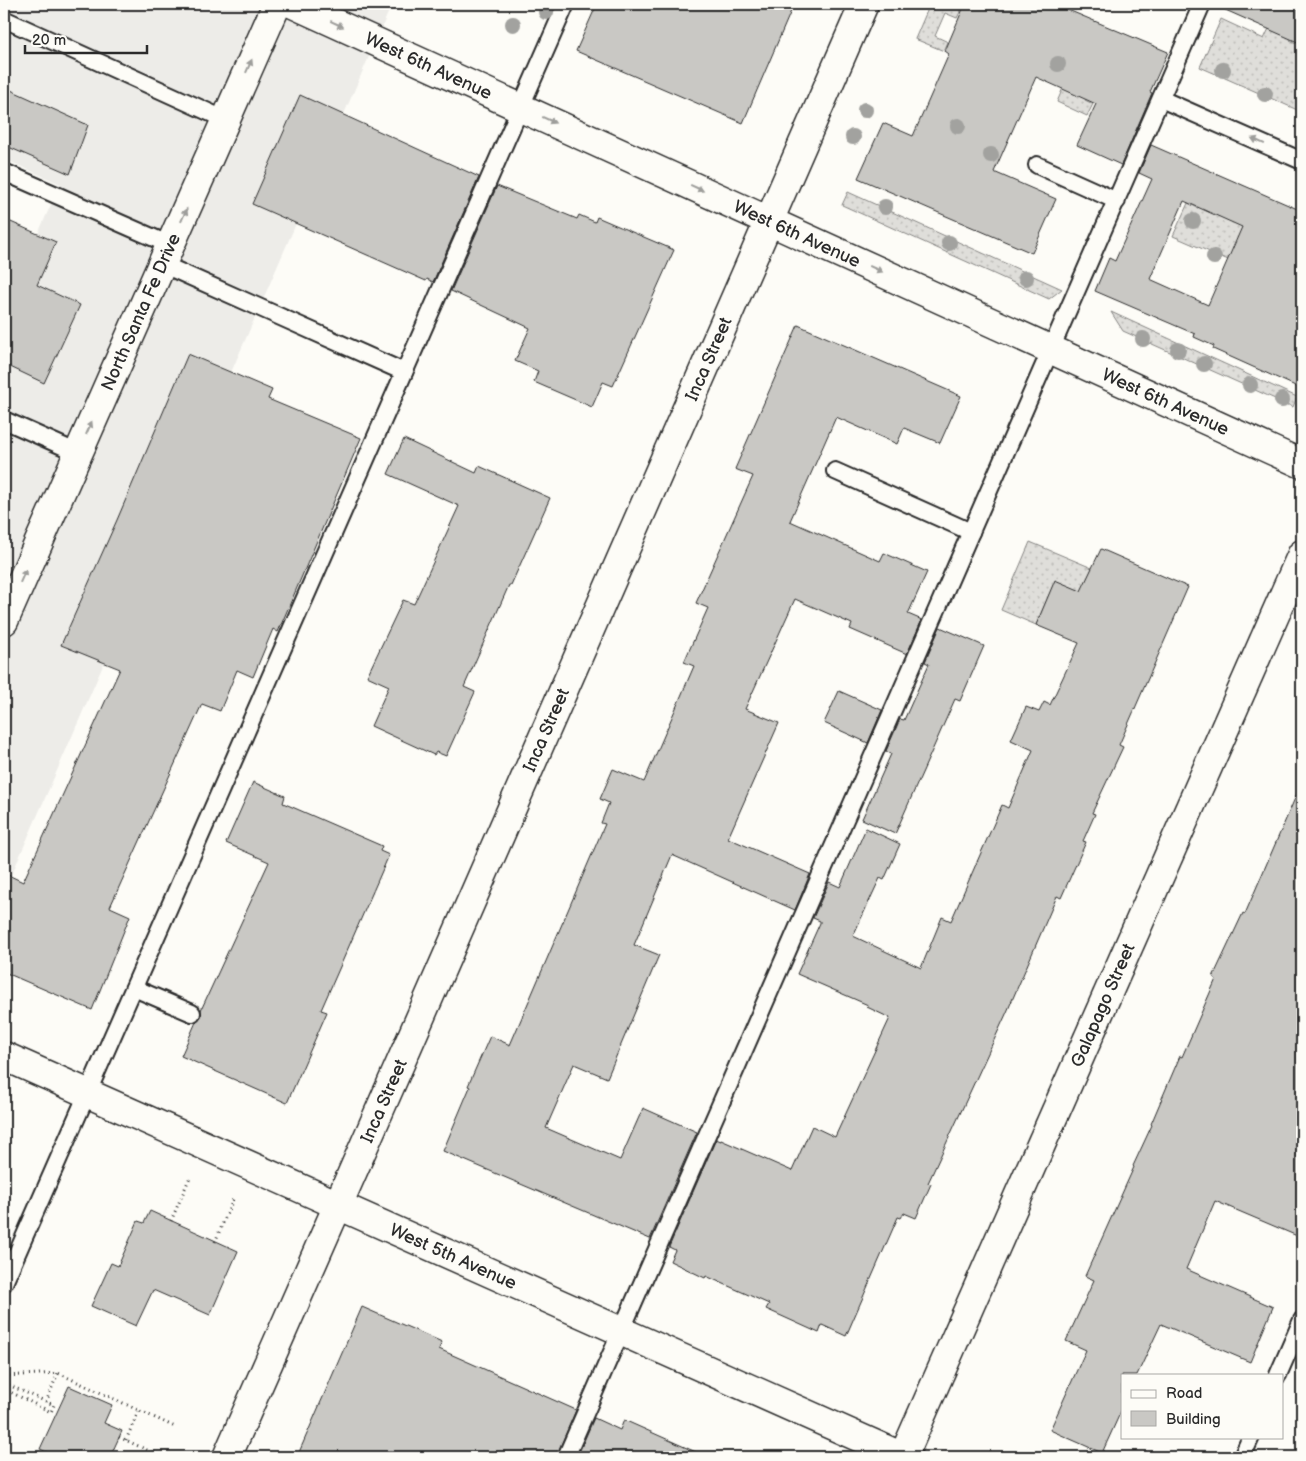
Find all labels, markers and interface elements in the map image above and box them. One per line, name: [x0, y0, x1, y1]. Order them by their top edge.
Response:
one-way arrow: [330, 20, 344, 28]
scale bar: [25, 22, 148, 54]
street label: West 6th Avenue: [362, 28, 495, 104]
text: 20 m: [32, 31, 66, 50]
one-way arrow: [246, 59, 254, 73]
one-way arrow: [542, 117, 556, 125]
one-way arrow: [1251, 137, 1265, 145]
one-way arrow: [689, 183, 704, 192]
street label: West 6th Avenue: [730, 196, 864, 272]
one-way arrow: [180, 208, 188, 222]
street label: North Santa Fe Drive: [97, 230, 185, 394]
one-way arrow: [869, 266, 883, 274]
street label: Inca Street: [681, 314, 737, 404]
street label: West 6th Avenue: [1099, 364, 1232, 440]
one-way arrow: [86, 421, 94, 435]
one-way arrow: [20, 569, 28, 583]
street label: Inca Street: [519, 685, 574, 775]
street label: Galapago Street: [1067, 940, 1140, 1070]
street label: Inca Street: [357, 1056, 412, 1146]
street label: West 5th Avenue: [386, 1219, 520, 1294]
legend: [1121, 1374, 1284, 1438]
text: Road: [1166, 1384, 1202, 1403]
text: Building: [1166, 1410, 1221, 1429]

